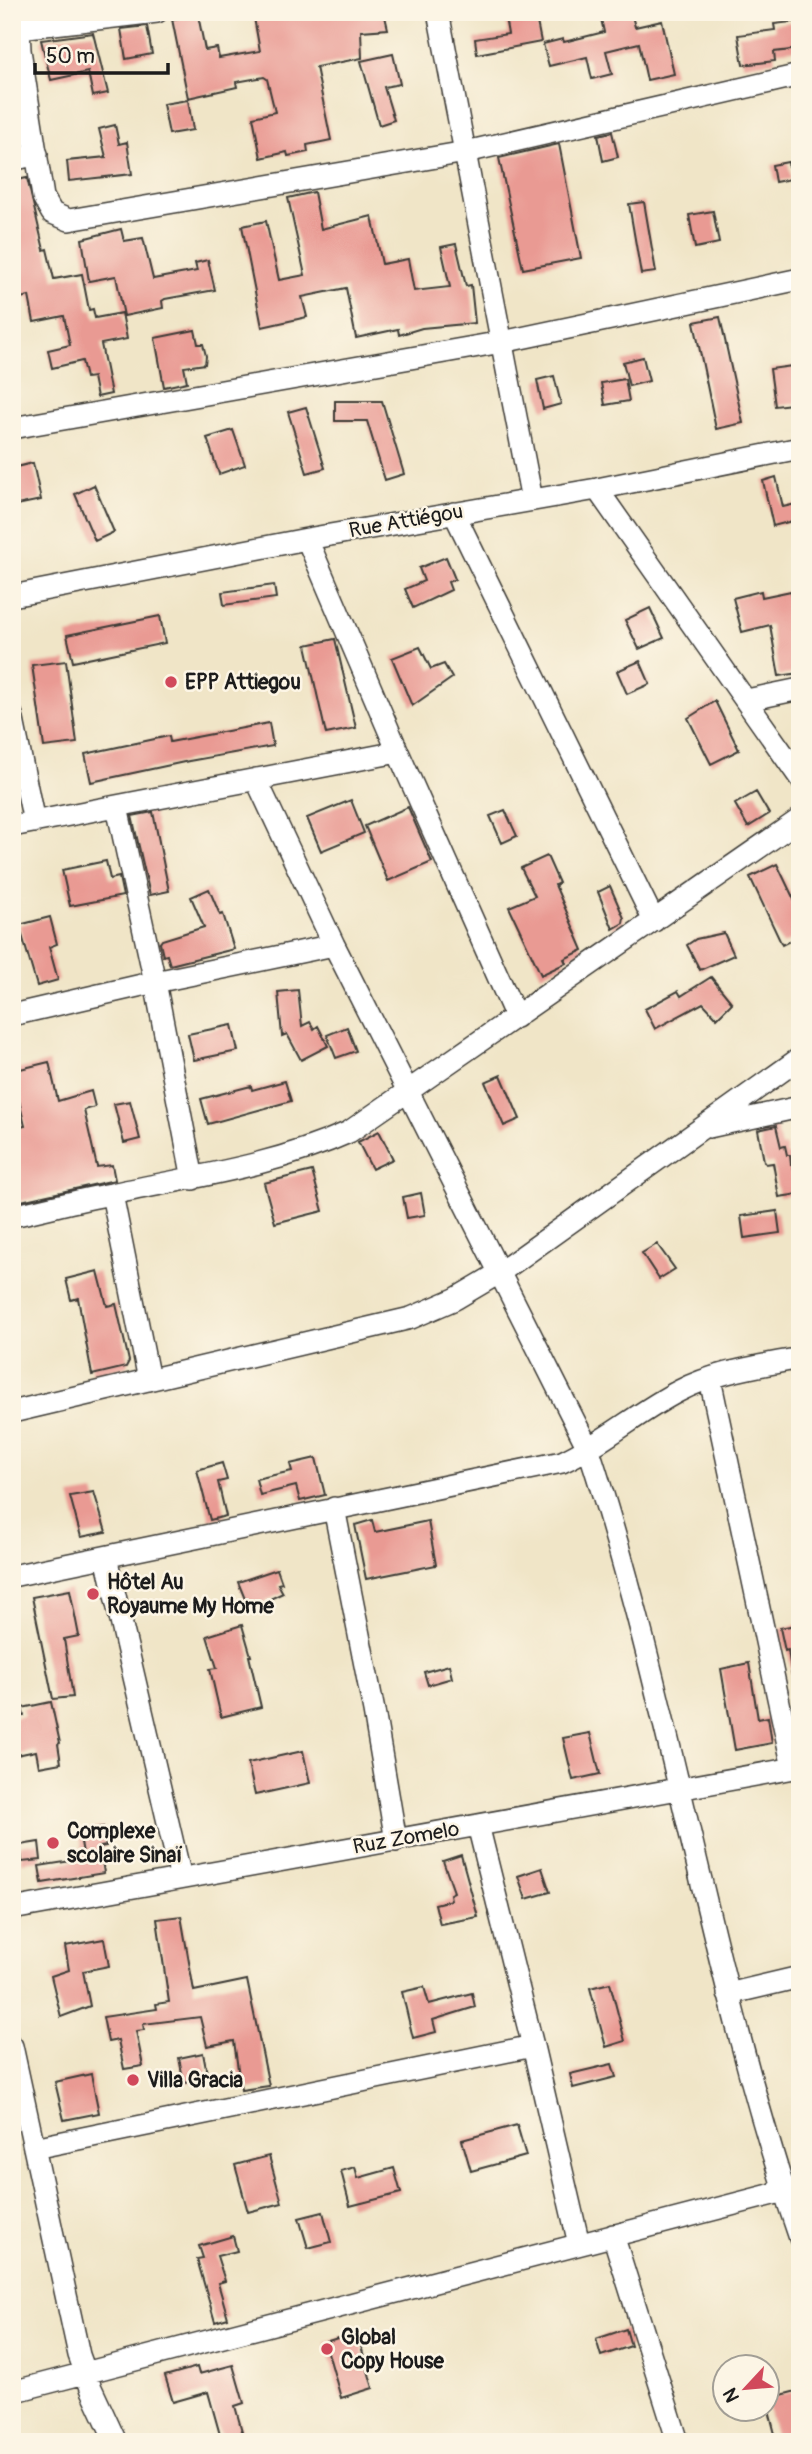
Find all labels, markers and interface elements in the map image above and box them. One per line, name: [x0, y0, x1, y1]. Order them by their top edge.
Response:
scale bar: [35, 32, 168, 76]
text: 50 m: [46, 43, 95, 70]
street label: Rue Attiégou: [347, 498, 465, 544]
place label: EPP Attiegou: [185, 669, 301, 696]
marker: EPP Attiegou: [163, 674, 179, 690]
place label: Hôtel Au Royaume My Home: [107, 1569, 274, 1620]
marker: Hôtel Au Royaume My Home: [85, 1586, 101, 1602]
street label: Ruz Zomelo: [351, 1815, 461, 1861]
place label: Complexe scolaire Sinaï: [67, 1818, 183, 1869]
marker: Complexe scolaire Sinaï: [45, 1835, 61, 1851]
place label: Villa Gracia: [147, 2067, 243, 2094]
marker: Villa Gracia: [125, 2072, 141, 2088]
place label: Global Copy House: [341, 2324, 444, 2375]
marker: Global Copy House: [319, 2341, 335, 2357]
north arrow: [710, 2352, 780, 2422]
text: N: [718, 2384, 745, 2406]

